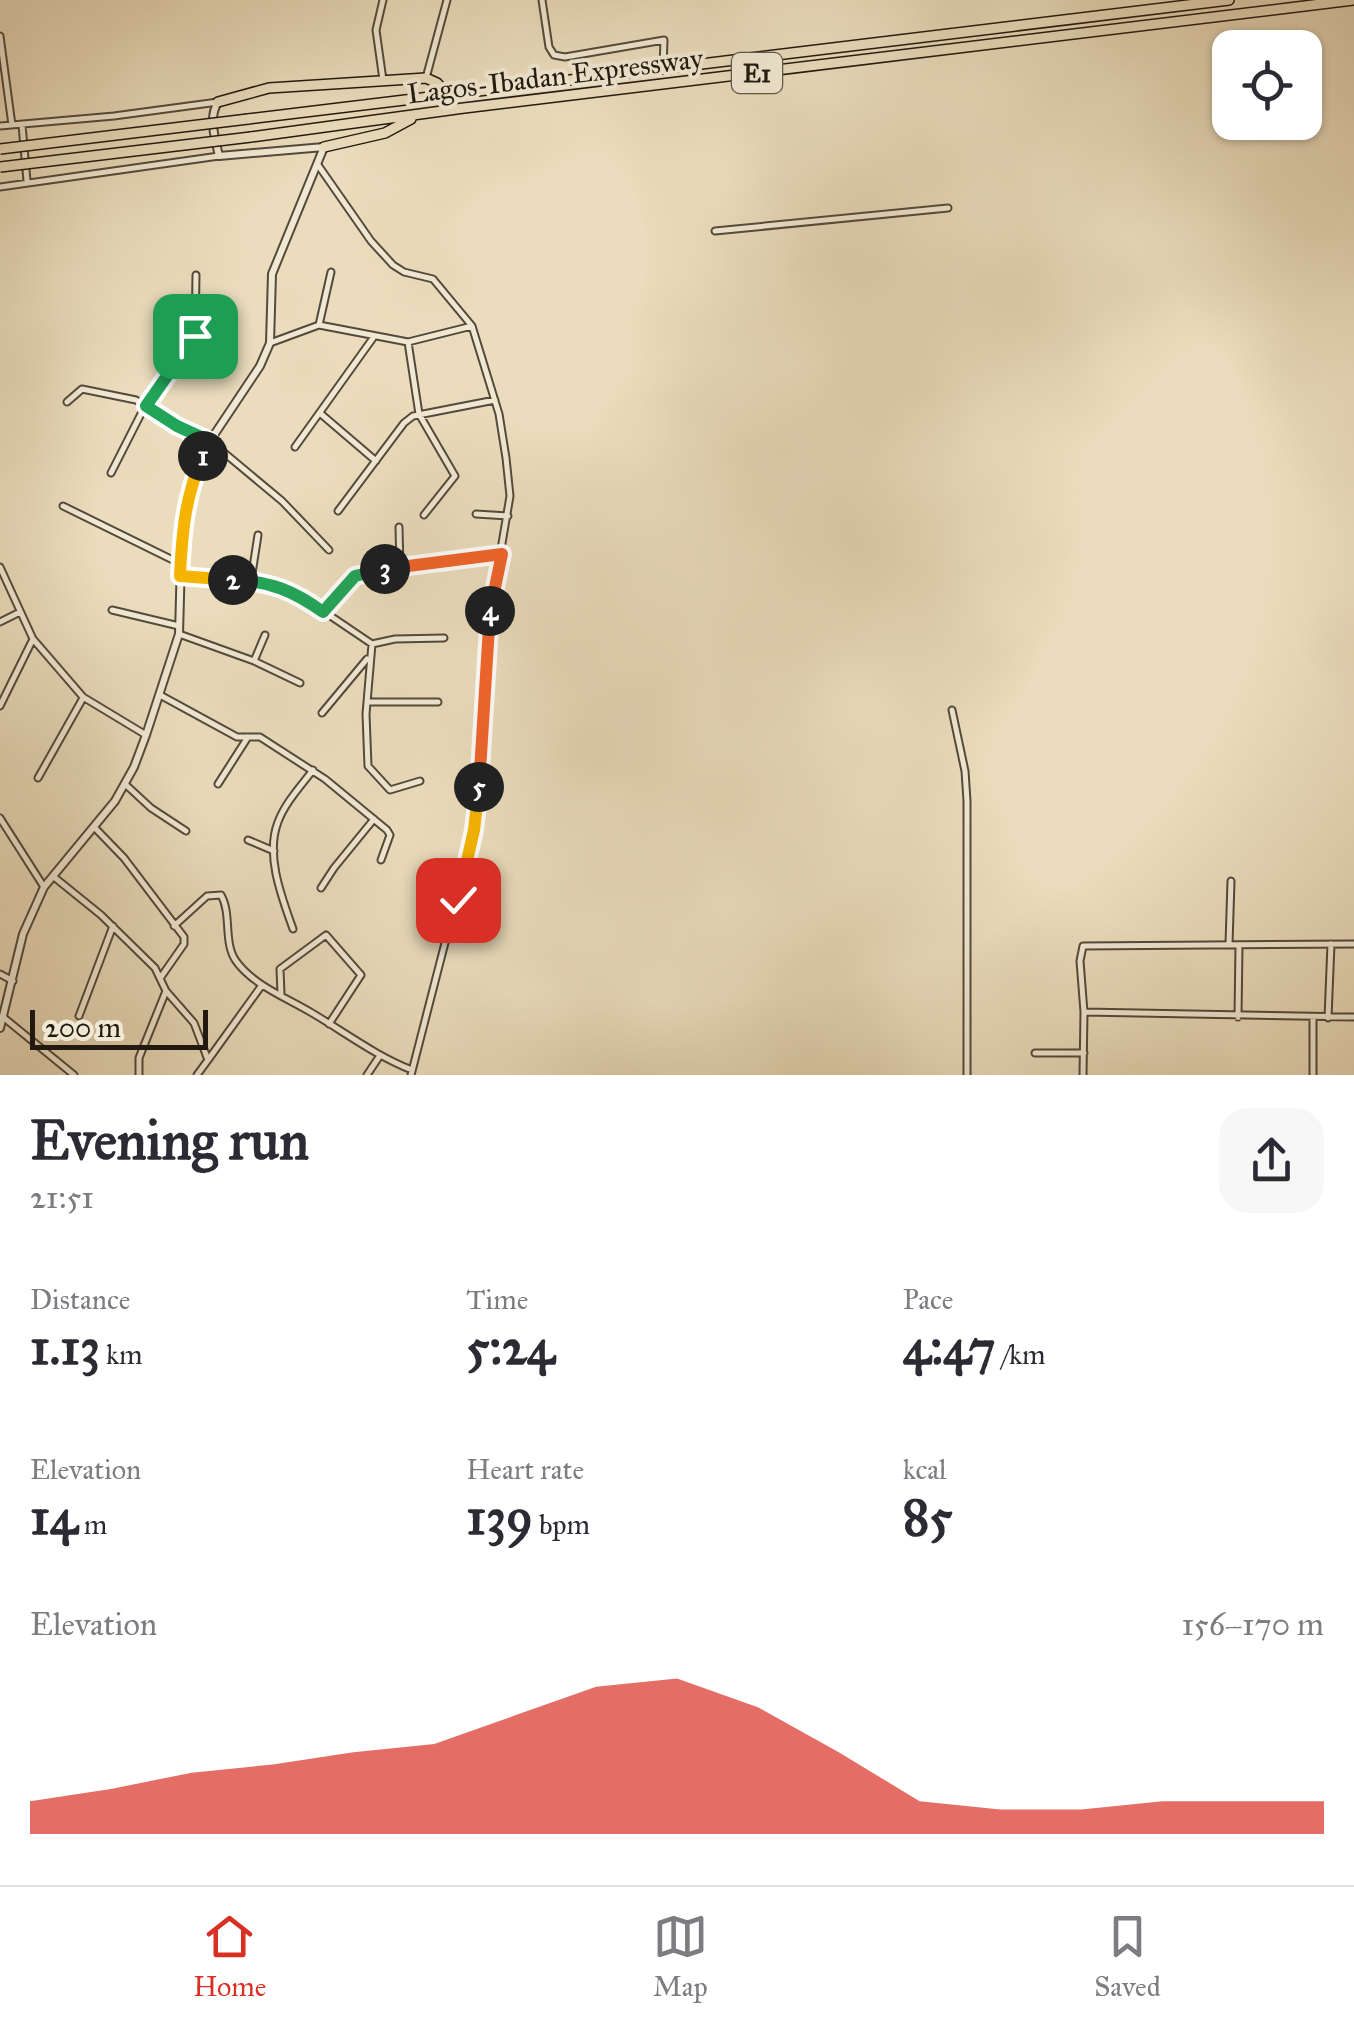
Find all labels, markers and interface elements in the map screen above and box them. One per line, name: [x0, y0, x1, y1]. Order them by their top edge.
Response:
map controls: [1212, 30, 1322, 140]
button: locate: [1212, 30, 1322, 140]
street label: Lagos-Ibadan Expressway: [405, 40, 706, 112]
road number: E1: [732, 53, 782, 93]
pin: [153, 294, 238, 379]
icon: arrive: [168, 309, 223, 364]
pin: 1: [178, 431, 228, 481]
text: 1: [197, 438, 209, 473]
pin: 3: [360, 544, 410, 594]
text: 3: [379, 551, 391, 586]
pin: 2: [208, 555, 258, 605]
text: 2: [226, 562, 240, 597]
pin: 4: [465, 586, 515, 636]
text: 4: [482, 593, 498, 628]
pin: 5: [454, 762, 504, 812]
text: 5: [472, 769, 486, 804]
pin: [416, 858, 501, 943]
icon: check: [431, 873, 486, 928]
scale bar: [30, 1005, 208, 1050]
text: 200 m: [45, 1010, 121, 1045]
text: Evening run: [30, 1107, 309, 1174]
button: share: [1219, 1108, 1324, 1213]
text: 21:51: [30, 1178, 94, 1217]
text: Distance: [30, 1282, 130, 1317]
text: Time: [466, 1282, 528, 1317]
text: Pace: [903, 1282, 953, 1317]
text: 1.13: [30, 1317, 100, 1378]
text: 5:24: [466, 1317, 555, 1378]
text: 4:47: [903, 1317, 995, 1378]
text: km: [100, 1337, 142, 1372]
text: /km: [995, 1337, 1046, 1372]
text: Elevation: [30, 1452, 141, 1487]
text: Heart rate: [466, 1452, 584, 1487]
text: kcal: [903, 1452, 947, 1487]
text: 14: [30, 1487, 78, 1548]
text: 139: [466, 1487, 533, 1548]
text: 85: [903, 1487, 953, 1548]
text: m: [78, 1507, 107, 1542]
text: bpm: [533, 1507, 590, 1542]
text: Elevation: [30, 1605, 157, 1644]
text: 156–170 m: [1181, 1605, 1324, 1644]
tab: Home: [193, 1909, 266, 2004]
tab: Map: [653, 1909, 708, 2004]
tab: Saved: [1094, 1909, 1161, 2004]

